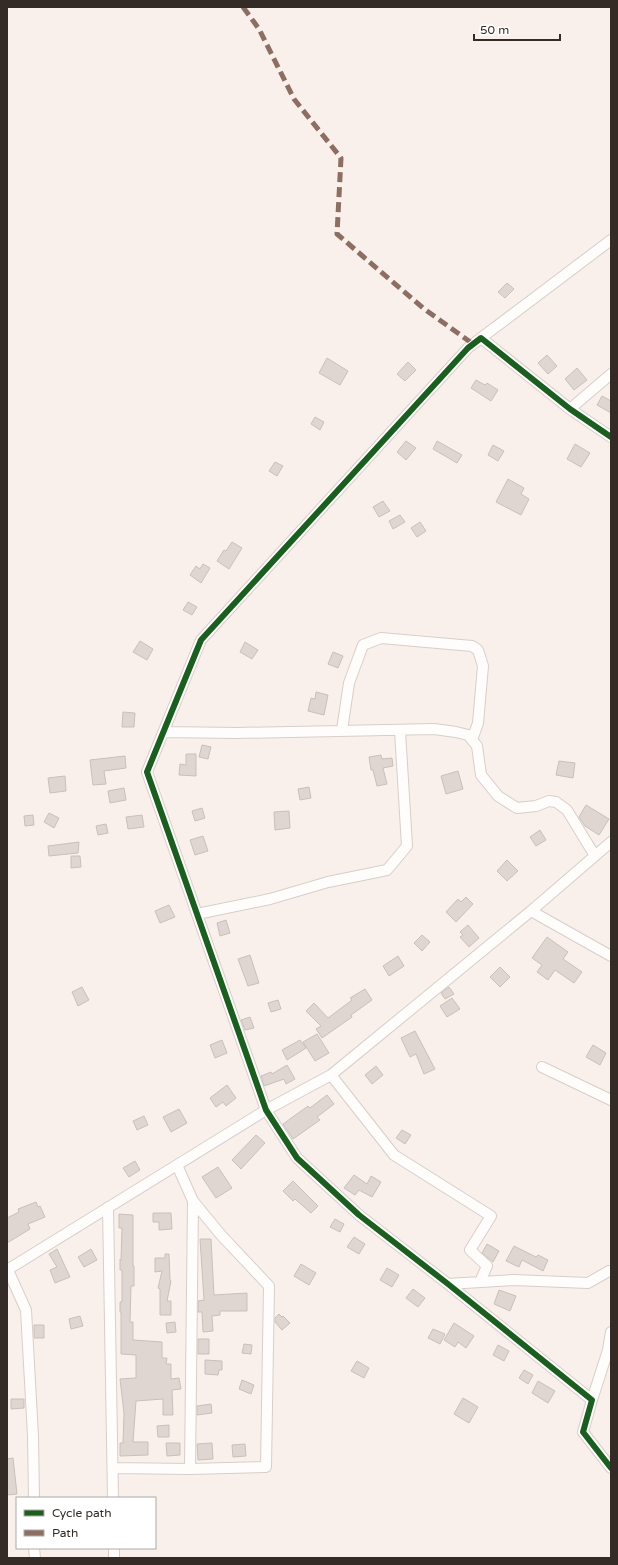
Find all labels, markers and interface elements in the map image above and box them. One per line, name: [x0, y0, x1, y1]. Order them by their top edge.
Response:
scale bar: [474, 16, 560, 42]
text: 50 m: [480, 23, 509, 37]
legend: [16, 1497, 156, 1549]
text: Cycle path: [52, 1506, 111, 1520]
text: Path: [52, 1526, 78, 1540]

